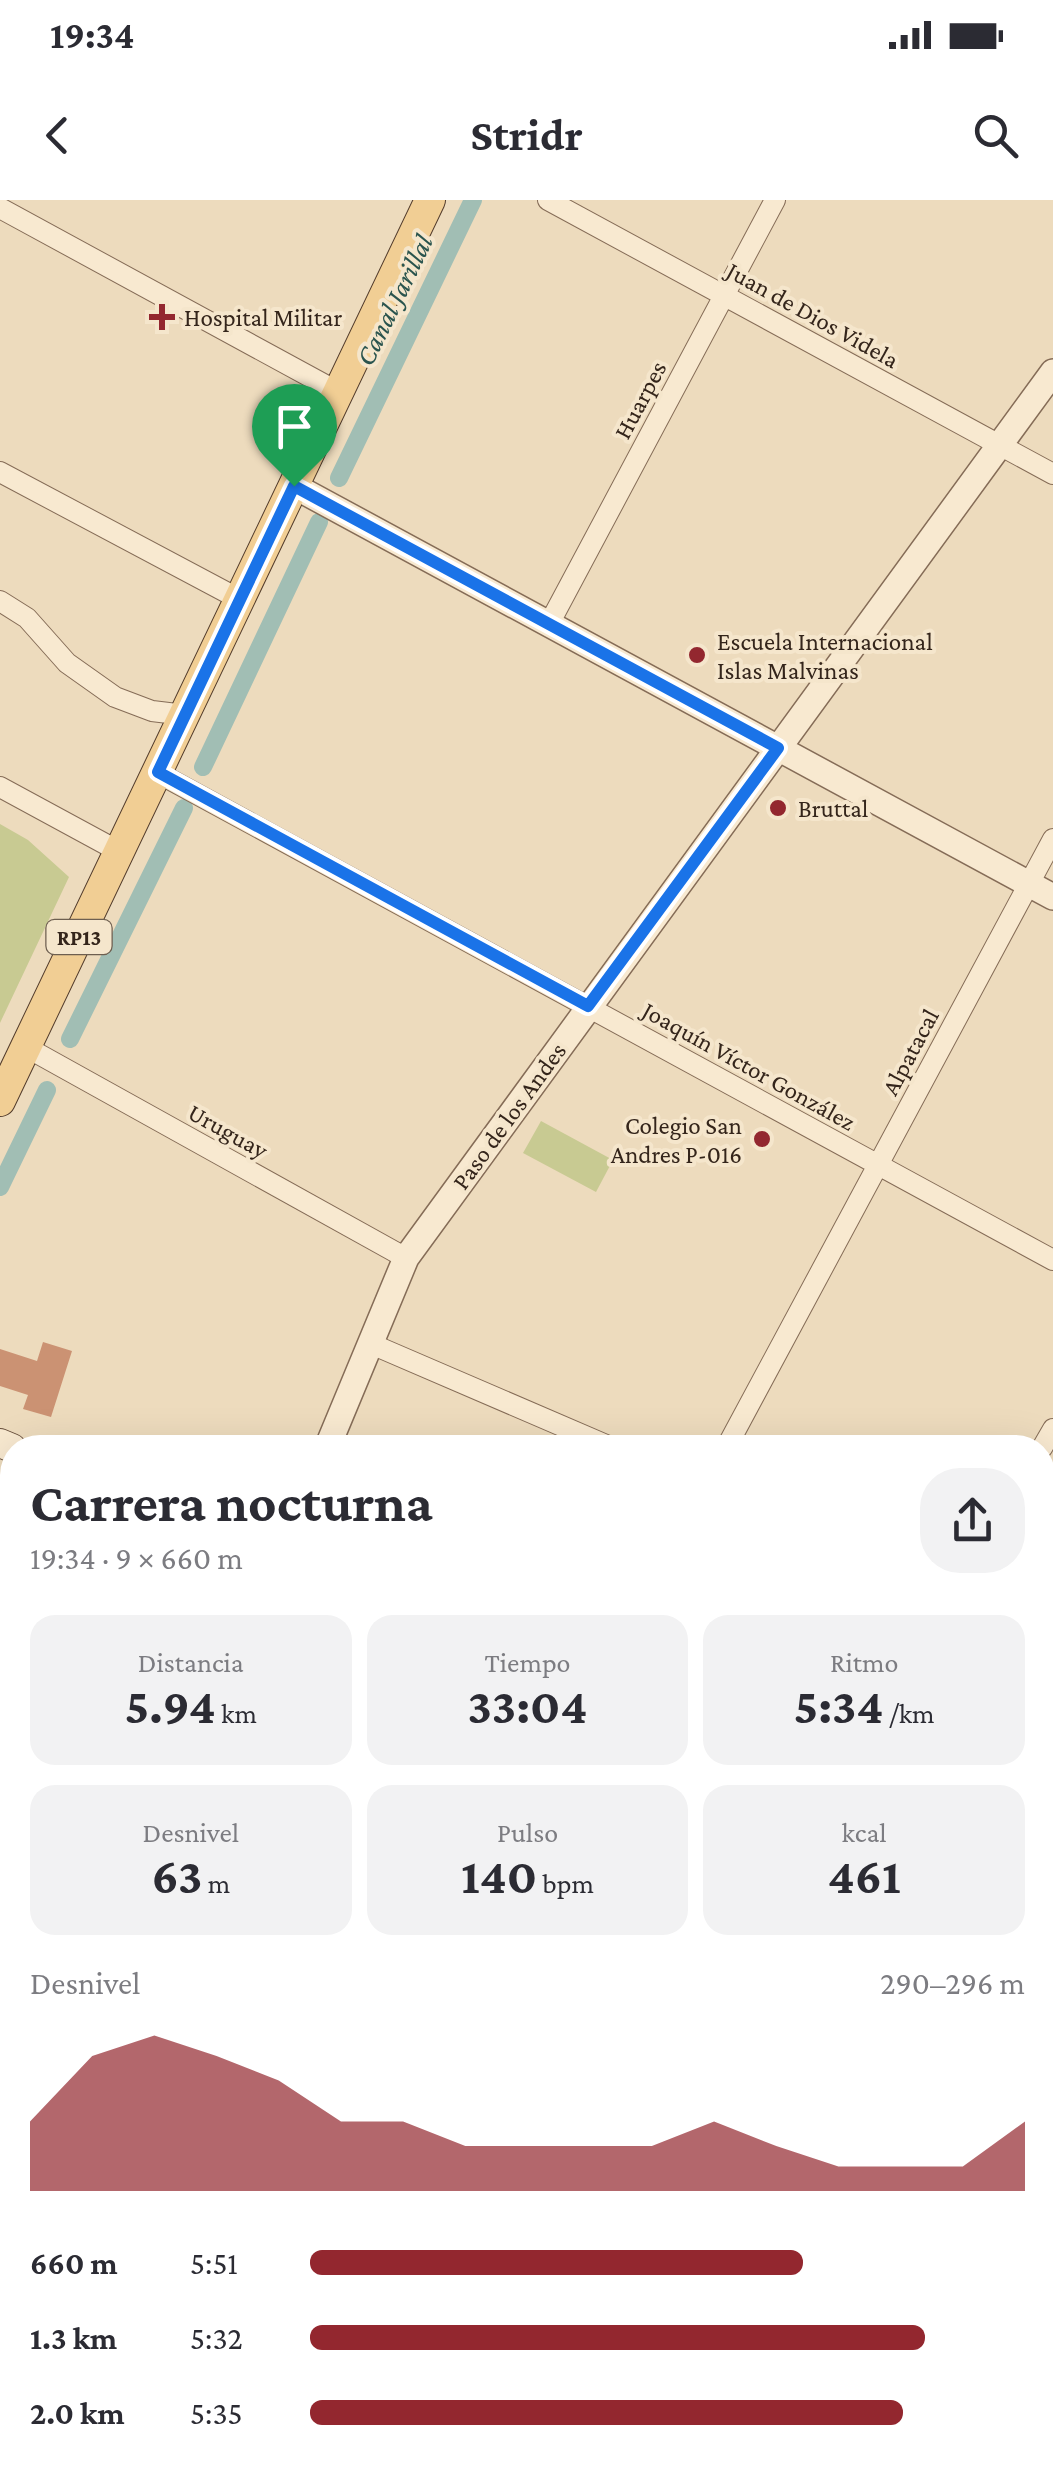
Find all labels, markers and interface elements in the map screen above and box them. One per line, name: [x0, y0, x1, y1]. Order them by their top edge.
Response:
text: 19:34: [50, 14, 135, 56]
icon: back: [30, 108, 85, 163]
icon: search: [968, 108, 1023, 163]
text: Stridr: [470, 110, 583, 160]
water label: Canal Jarillal: [349, 229, 439, 370]
street label: Juan de Dios Videla: [720, 256, 904, 374]
marker: Hospital Militar: [149, 304, 175, 330]
place label: Hospital Militar: [184, 304, 342, 332]
street label: Huarpes: [608, 357, 673, 444]
pin: [252, 384, 337, 487]
icon: arrive: [267, 399, 322, 454]
place label: Escuela Internacional Islas Malvinas: [717, 628, 933, 684]
marker: Escuela Internacional Islas Malvinas: [686, 644, 708, 666]
place label: Bruttal: [798, 795, 868, 822]
marker: Bruttal: [767, 797, 789, 819]
road number: RP13: [46, 920, 112, 954]
street label: Joaquín Víctor González: [636, 995, 860, 1137]
street label: Alpatacal: [876, 1004, 945, 1100]
street label: Paso de los Andes: [447, 1037, 571, 1195]
street label: Uruguay: [183, 1098, 273, 1165]
place label: Colegio San Andres P-016: [611, 1112, 742, 1168]
marker: Colegio San Andres P-016: [751, 1128, 773, 1150]
button: share: [920, 1468, 1025, 1573]
text: Carrera nocturna: [30, 1472, 433, 1533]
text: 19:34 · 9 × 660 m: [30, 1540, 243, 1576]
text: Distancia: [138, 1647, 244, 1678]
text: Tiempo: [485, 1647, 570, 1678]
text: Ritmo: [830, 1647, 898, 1678]
text: 5.94: [125, 1678, 216, 1734]
text: 33:04: [468, 1678, 587, 1734]
text: 5:34: [794, 1678, 883, 1734]
text: km: [216, 1698, 257, 1729]
text: /km: [883, 1698, 935, 1729]
text: Desnivel: [143, 1817, 239, 1848]
text: Pulso: [497, 1817, 558, 1848]
text: kcal: [842, 1817, 887, 1848]
text: 63: [152, 1848, 202, 1904]
text: 140: [461, 1848, 537, 1904]
text: 461: [828, 1848, 901, 1904]
text: m: [202, 1868, 230, 1899]
text: bpm: [537, 1868, 594, 1899]
text: Desnivel: [30, 1965, 140, 2001]
text: 290–296 m: [880, 1965, 1025, 2001]
text: 660 m: [30, 2245, 118, 2281]
text: 5:51: [190, 2245, 238, 2281]
text: 1.3 km: [30, 2320, 117, 2356]
text: 5:32: [190, 2320, 243, 2356]
text: 2.0 km: [30, 2395, 125, 2431]
text: 5:35: [190, 2395, 243, 2431]

